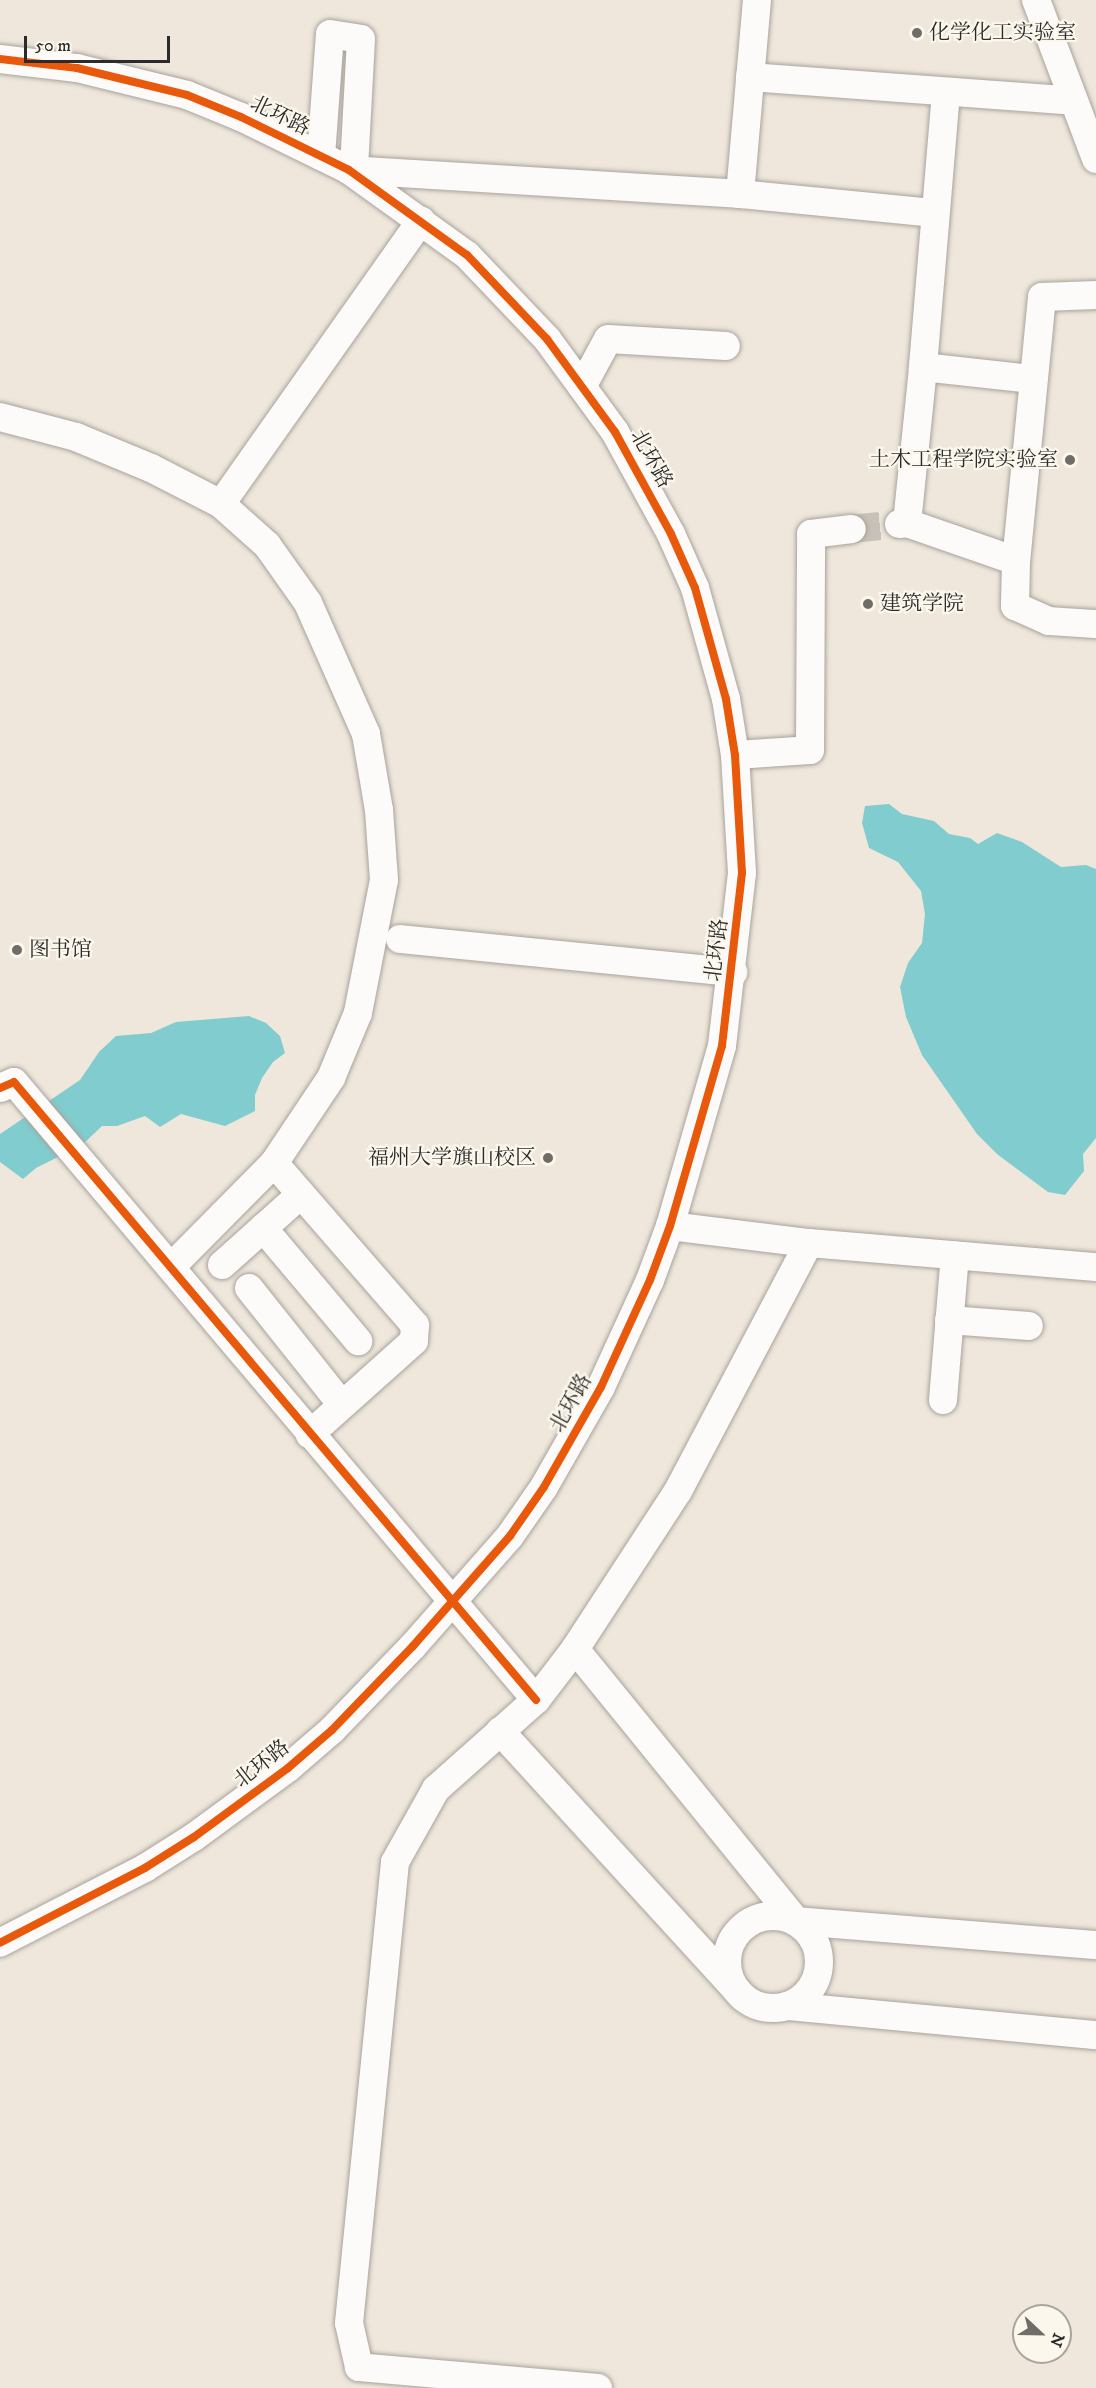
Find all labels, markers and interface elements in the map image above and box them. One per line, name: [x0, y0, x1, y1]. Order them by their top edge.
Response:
place label: 化学化工实验室: [929, 20, 1076, 46]
scale bar: [27, 24, 172, 62]
marker: 化学化工实验室: [910, 26, 924, 40]
text: 50 m: [35, 35, 71, 57]
street label: 北环路: [246, 91, 314, 141]
street label: 北环路: [625, 425, 677, 493]
place label: 土木工程学院实验室: [869, 447, 1058, 473]
marker: 土木工程学院实验室: [1063, 453, 1077, 467]
place label: 建筑学院: [880, 591, 964, 617]
marker: 建筑学院: [861, 597, 875, 611]
street label: 北环路: [701, 917, 733, 983]
place label: 图书馆: [29, 937, 92, 963]
marker: 图书馆: [10, 943, 24, 957]
place label: 福州大学旗山校区: [368, 1145, 536, 1171]
marker: 福州大学旗山校区: [541, 1151, 555, 1165]
street label: 北环路: [545, 1369, 597, 1437]
street label: 北环路: [229, 1735, 295, 1793]
north arrow: [1012, 2304, 1072, 2364]
text: N: [1045, 2330, 1069, 2350]

